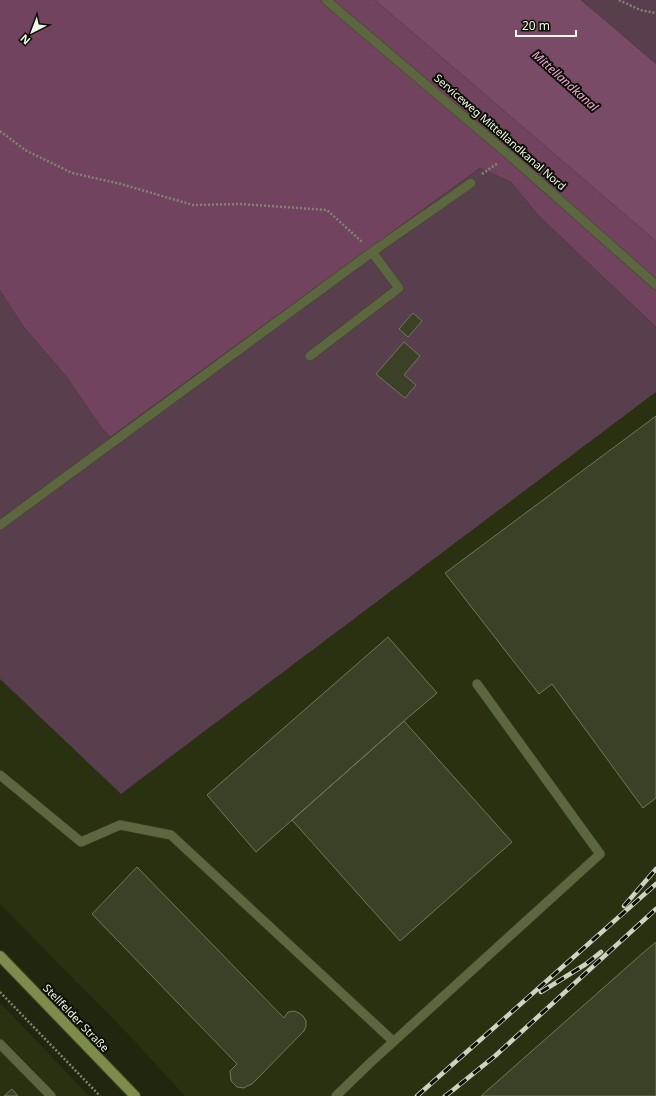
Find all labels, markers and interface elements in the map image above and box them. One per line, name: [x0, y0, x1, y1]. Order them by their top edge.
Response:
north arrow: [12, 12, 52, 52]
scale bar: [516, 12, 576, 38]
text: 20 m: [522, 17, 550, 34]
text: N: [17, 31, 33, 48]
water label: Mittellandkanal: [529, 46, 603, 116]
street label: Serviceweg Mittellandkanal Nord: [431, 70, 569, 193]
street label: Stellfelder Straße: [40, 981, 113, 1055]

